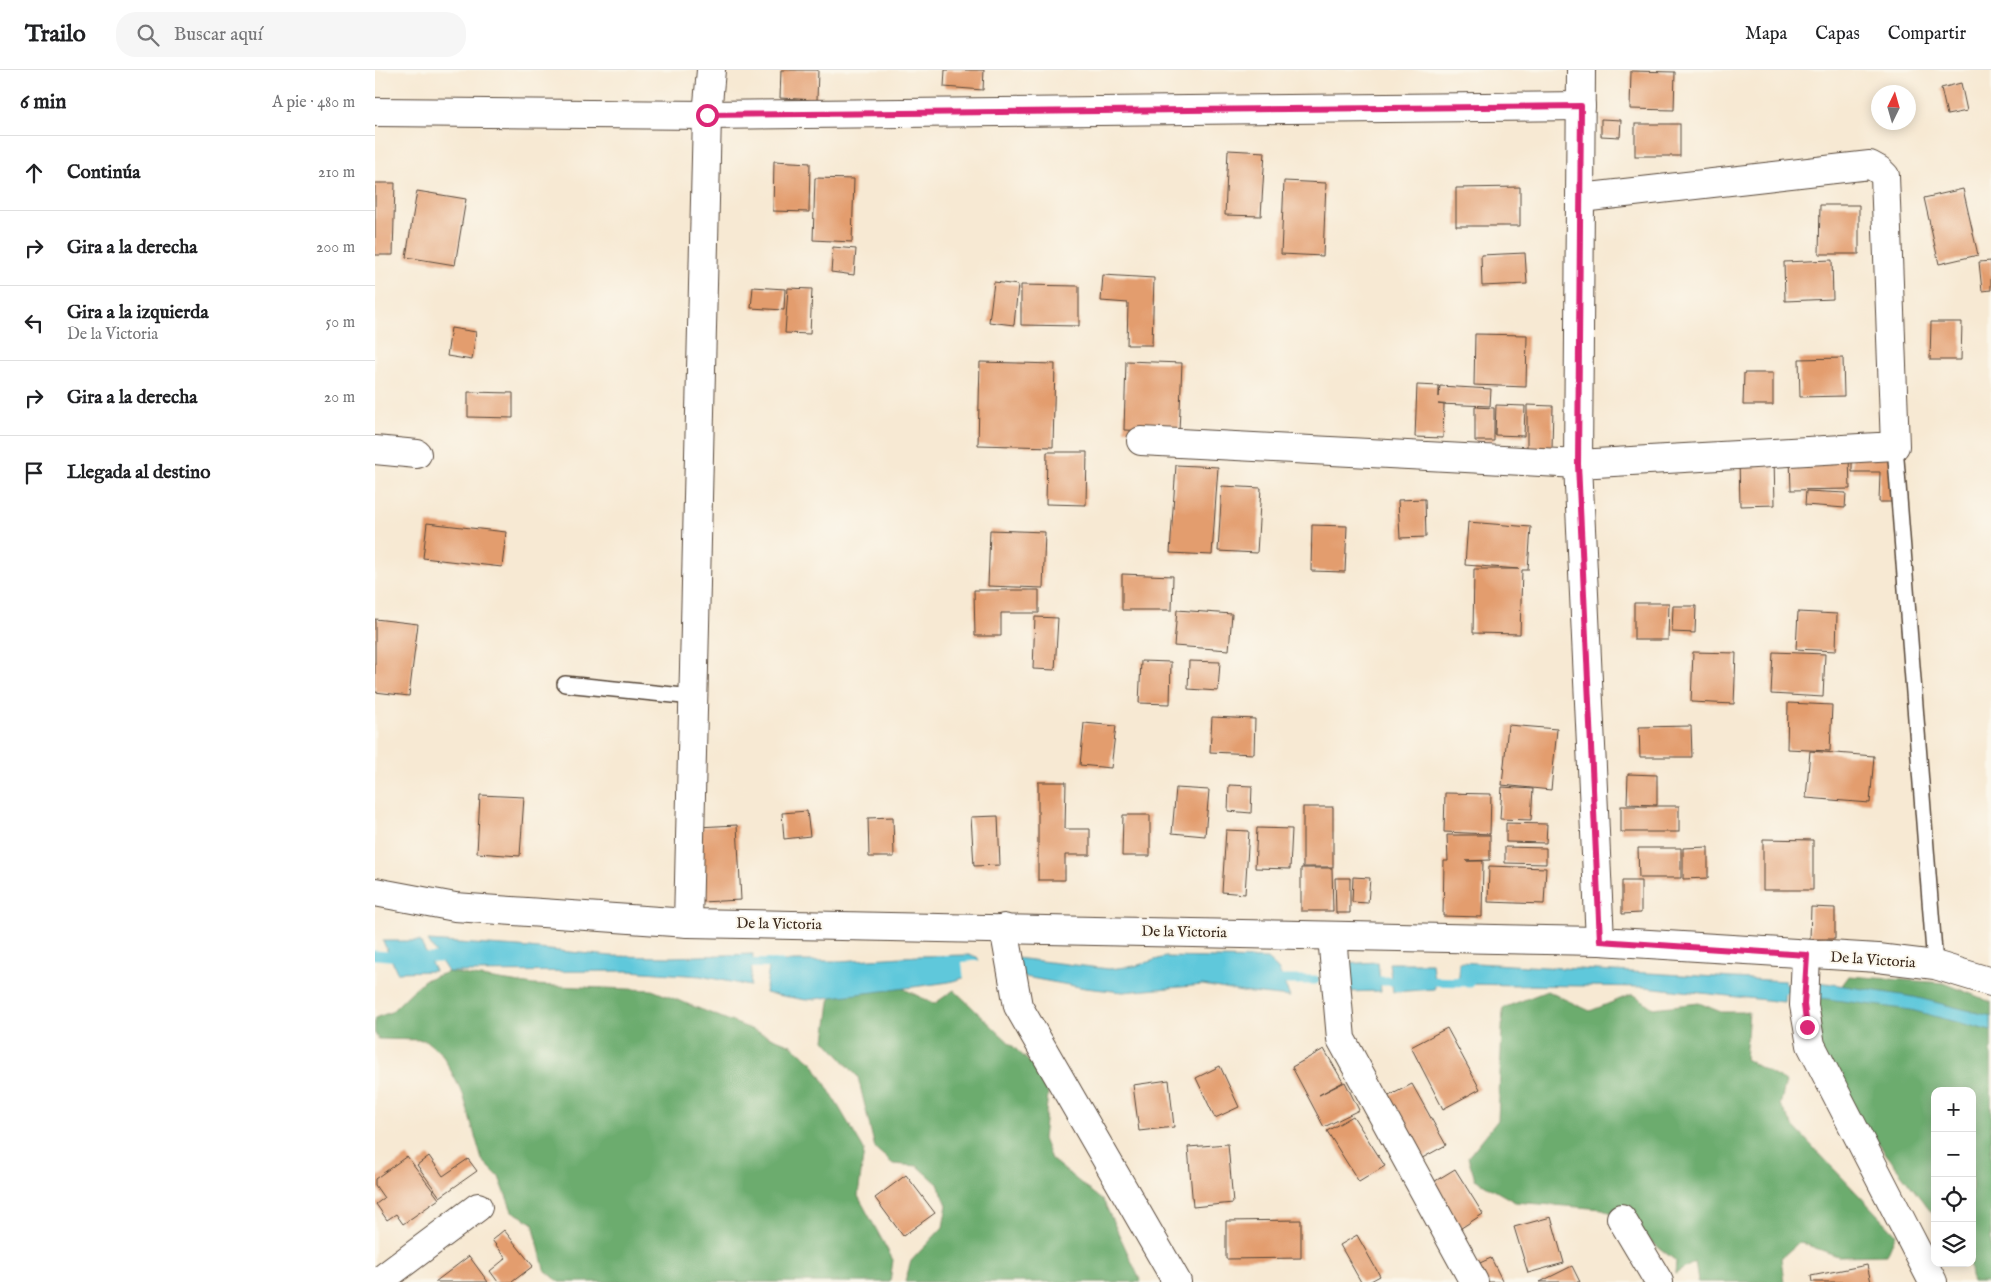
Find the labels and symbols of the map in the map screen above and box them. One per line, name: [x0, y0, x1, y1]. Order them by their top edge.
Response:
north arrow: [1871, 85, 1916, 130]
route start: [696, 104, 719, 127]
street label: De la Victoria: [736, 914, 822, 934]
street label: De la Victoria: [1141, 922, 1227, 942]
street label: De la Victoria: [1830, 948, 1917, 972]
route end: [1796, 1016, 1819, 1039]

